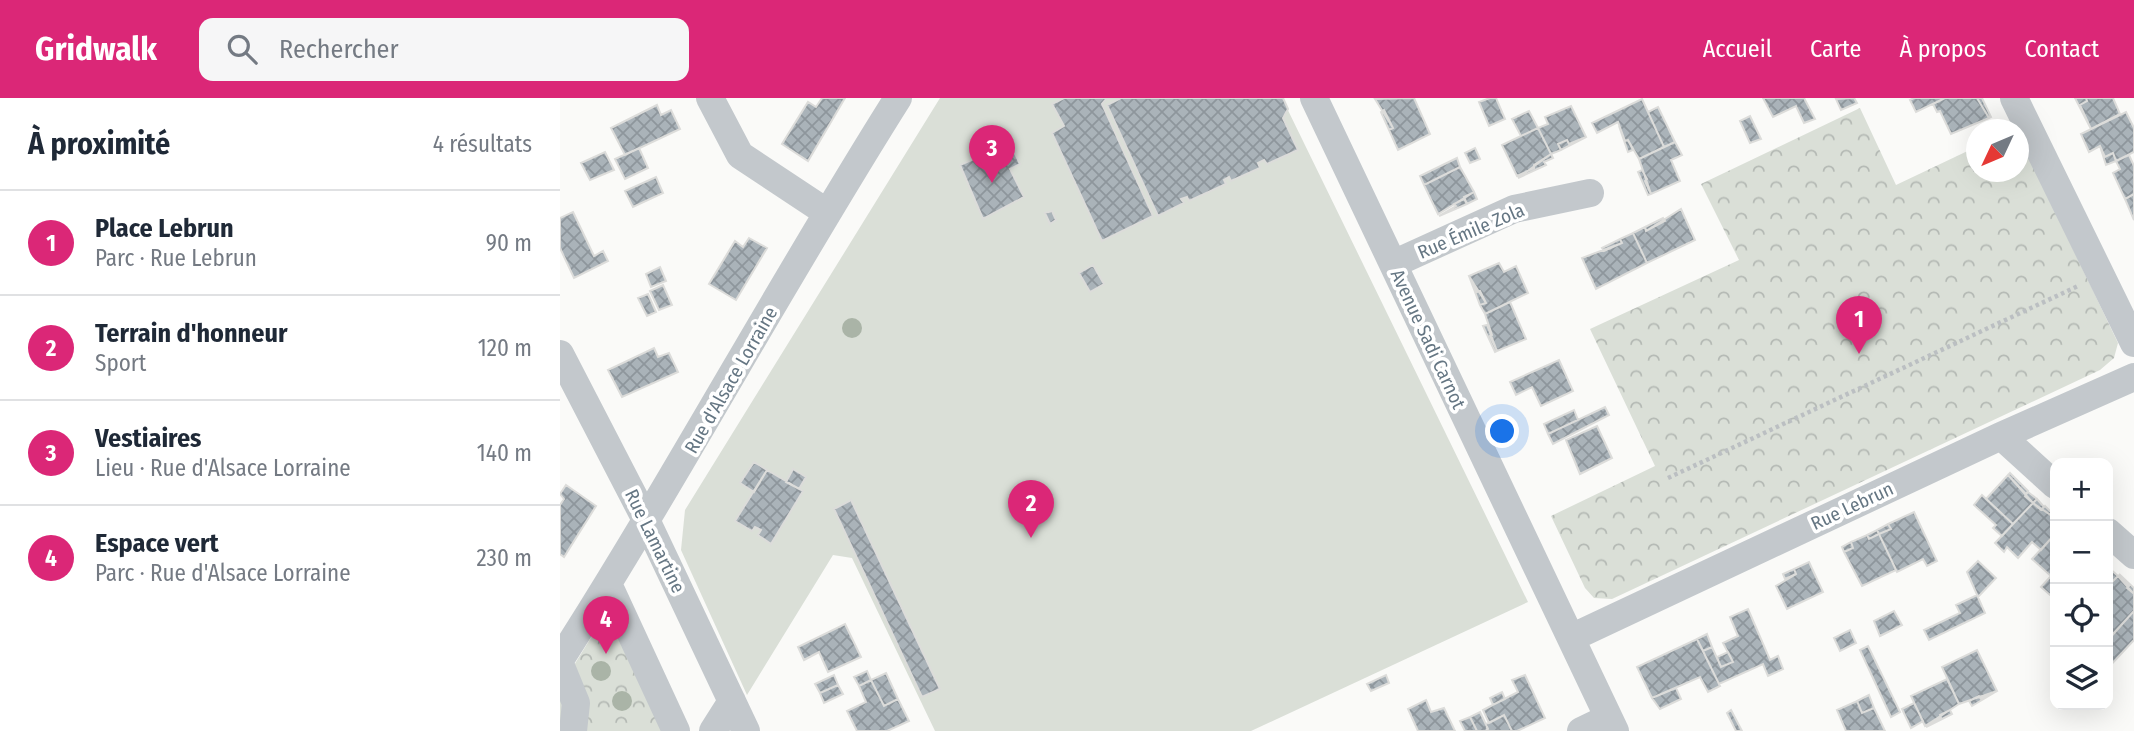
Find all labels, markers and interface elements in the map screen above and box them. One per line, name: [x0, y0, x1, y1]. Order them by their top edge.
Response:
search box: [199, 18, 689, 81]
text: Gridwalk: [35, 29, 157, 69]
icon: search: [223, 30, 261, 68]
text: Rechercher: [279, 34, 399, 65]
text: Accueil: [1703, 35, 1772, 63]
text: Carte: [1810, 35, 1861, 63]
text: À propos: [1899, 35, 1986, 63]
text: Contact: [2024, 35, 2099, 63]
north arrow: [1966, 119, 2029, 182]
pin: 3: [969, 125, 1015, 183]
text: À proximité: [28, 126, 170, 162]
text: 4 résultats: [433, 130, 532, 158]
street label: Rue Émile Zola: [1414, 198, 1528, 264]
text: Place Lebrun: [95, 213, 234, 244]
text: 1: [46, 229, 56, 257]
text: 90 m: [486, 229, 532, 257]
text: Parc · Rue Lebrun: [95, 244, 257, 272]
street label: Avenue Sadi Carnot: [1386, 266, 1471, 413]
pin: 1: [1836, 296, 1882, 354]
street label: Rue d'Alsace Lorraine: [680, 303, 782, 457]
text: Terrain d'honneur: [95, 318, 287, 349]
text: 2: [46, 334, 56, 362]
text: 120 m: [478, 334, 532, 362]
text: Sport: [95, 349, 146, 377]
your location: [1485, 414, 1519, 448]
text: Vestiaires: [95, 423, 201, 454]
text: 3: [46, 439, 56, 467]
text: 140 m: [477, 439, 532, 467]
text: Lieu · Rue d'Alsace Lorraine: [95, 454, 351, 482]
map controls: [2050, 458, 2113, 710]
button: +: [2050, 458, 2113, 521]
street label: Rue Lebrun: [1807, 477, 1897, 535]
pin: 2: [1008, 480, 1054, 538]
street label: Rue Lamartine: [620, 485, 690, 597]
button: −: [2050, 521, 2113, 584]
text: Espace vert: [95, 528, 219, 559]
text: 4: [45, 544, 57, 572]
text: 230 m: [476, 544, 532, 572]
text: Parc · Rue d'Alsace Lorraine: [95, 559, 351, 587]
button: locate: [2050, 584, 2113, 647]
pin: 4: [583, 596, 629, 654]
button: layers: [2050, 647, 2113, 710]

